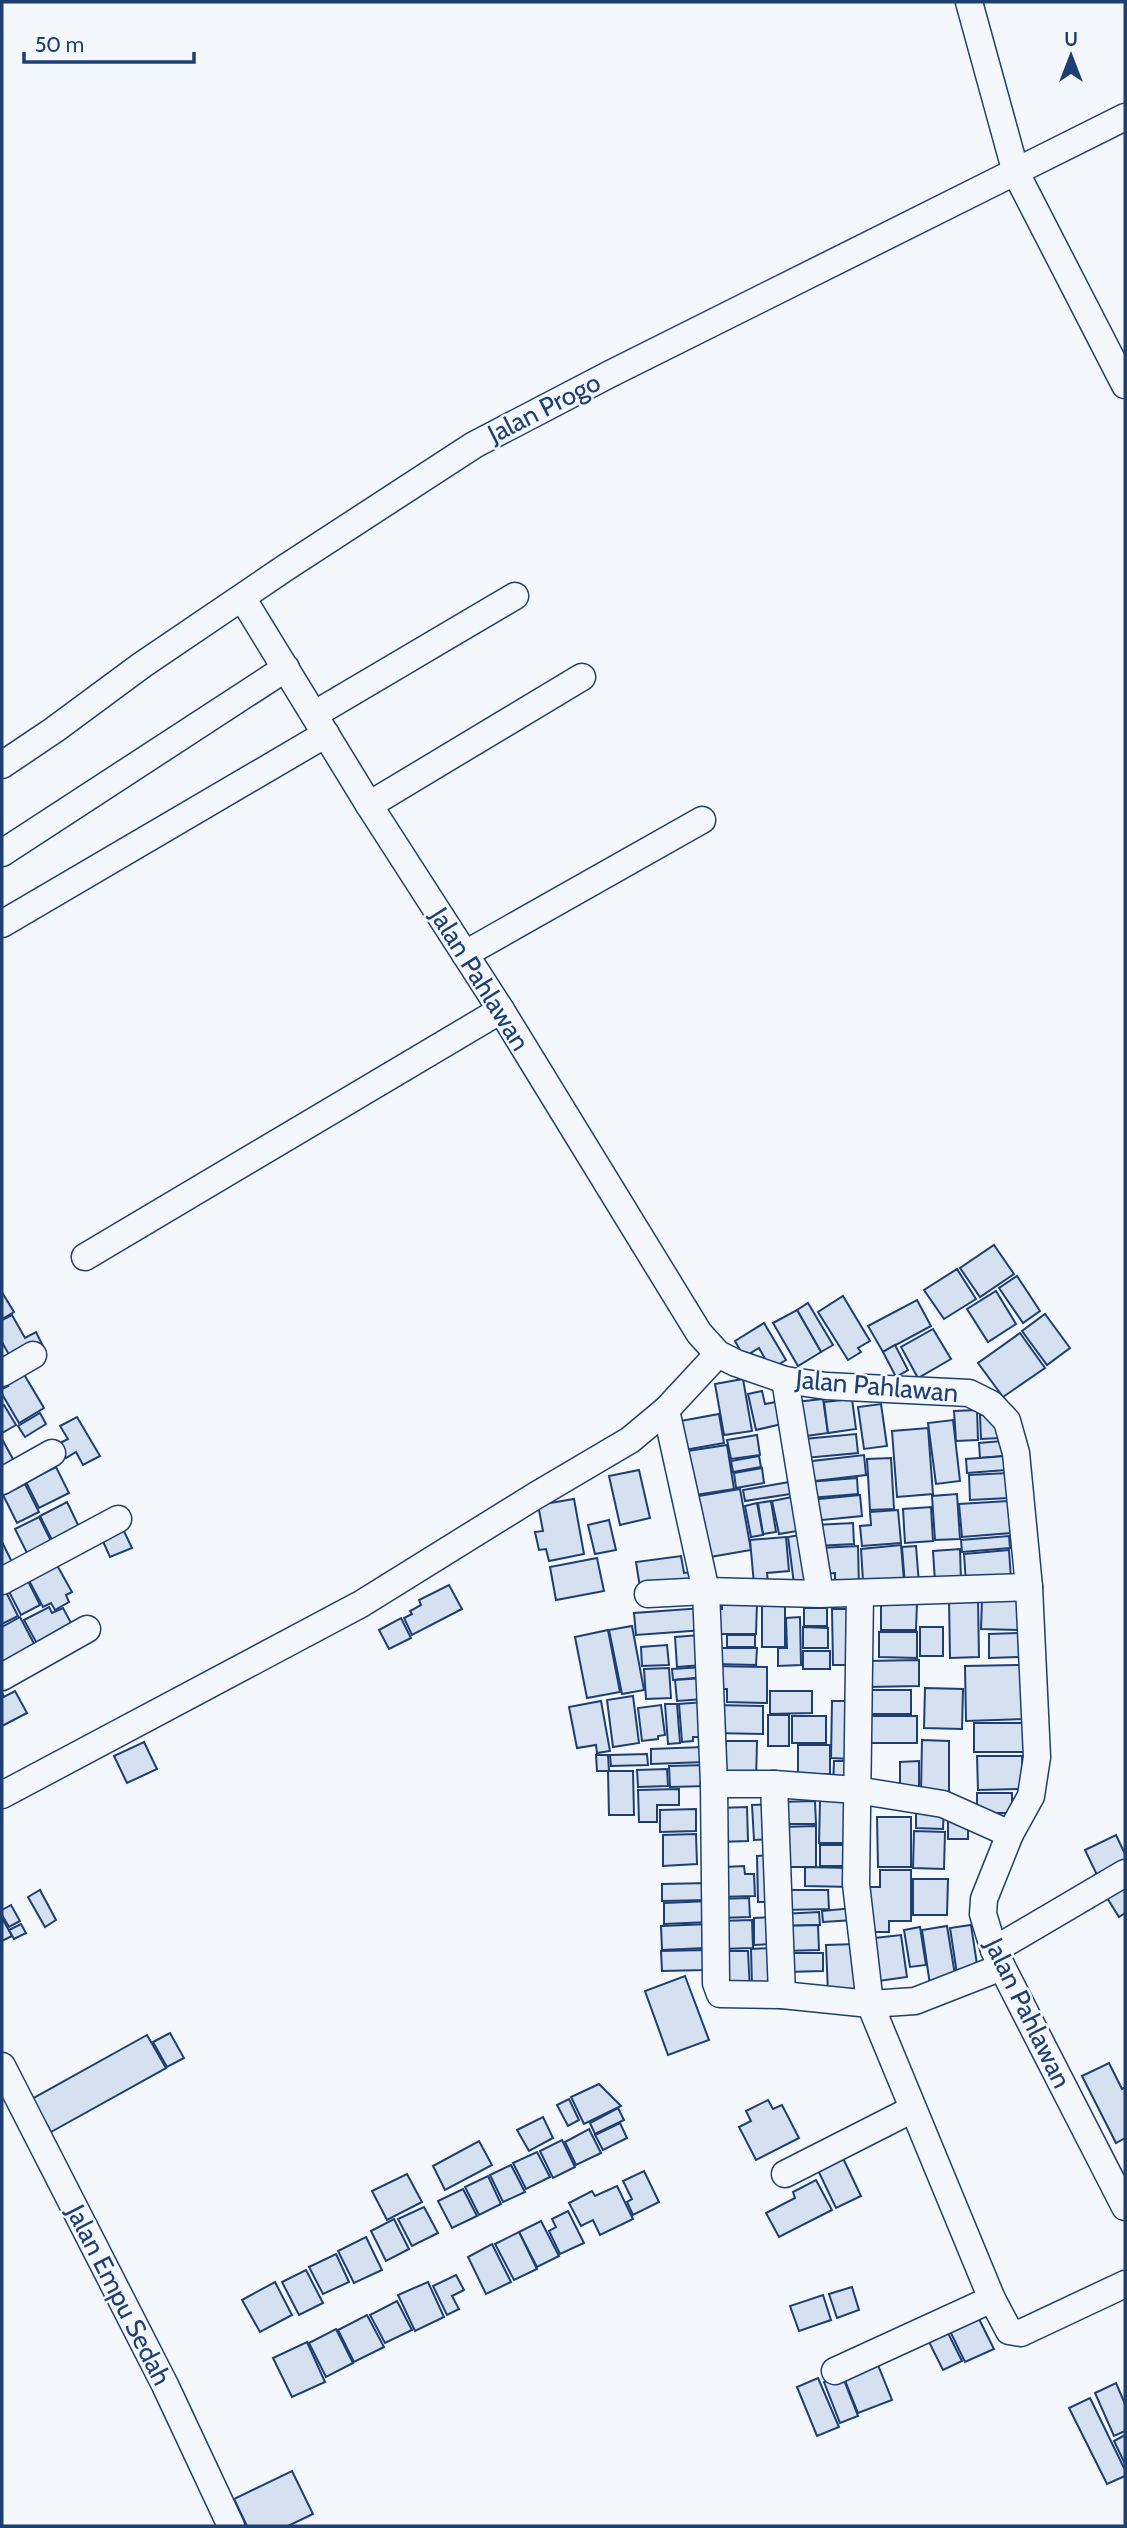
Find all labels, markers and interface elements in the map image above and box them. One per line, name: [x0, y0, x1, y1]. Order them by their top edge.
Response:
scale bar: [24, 21, 194, 65]
north arrow: [1036, 21, 1106, 91]
text: U: [1064, 28, 1078, 51]
text: 50 m: [35, 32, 84, 57]
street label: Jalan Progo: [482, 366, 606, 450]
street label: Jalan Pahlawan: [423, 901, 537, 1057]
street label: Jalan Pahlawan: [793, 1363, 960, 1409]
street label: Jalan Pahlawan: [977, 1932, 1078, 2093]
street label: Jalan Empu Sedah: [59, 2199, 178, 2391]

